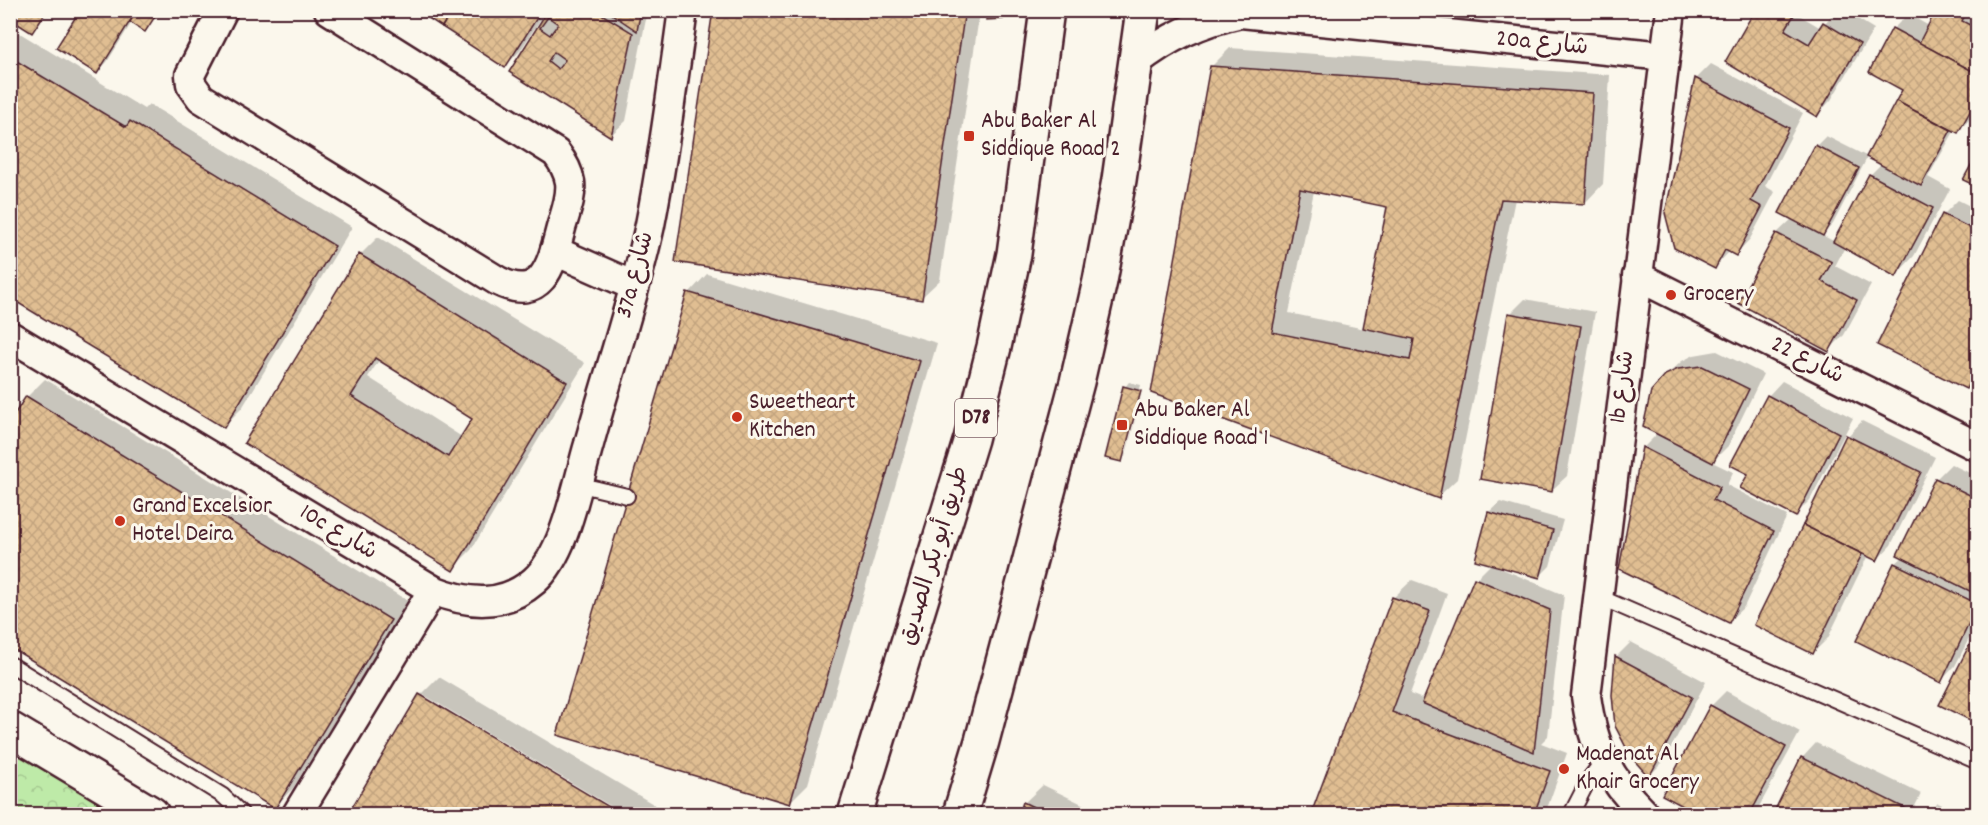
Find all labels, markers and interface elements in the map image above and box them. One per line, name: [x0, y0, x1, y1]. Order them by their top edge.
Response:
street label: 20a شارع: [1494, 22, 1590, 66]
place label: Abu Baker Al Siddique Road 2: [981, 105, 1121, 167]
marker: Abu Baker Al Siddique Road 2: [962, 129, 976, 143]
street label: 37a شارع: [608, 228, 664, 322]
place label: Grocery: [1683, 278, 1755, 312]
marker: Grocery: [1664, 288, 1678, 302]
street label: شارع 22: [1764, 328, 1850, 394]
street label: 1b شارع: [1602, 349, 1644, 425]
place label: Sweetheart Kitchen: [749, 386, 856, 448]
place label: Abu Baker Al Siddique Road 1: [1134, 394, 1269, 456]
road number: D78: [955, 399, 997, 437]
marker: Sweetheart Kitchen: [730, 410, 744, 424]
marker: Abu Baker Al Siddique Road 1: [1115, 418, 1129, 432]
street label: طريق أبو بكر الصديق: [891, 462, 978, 650]
place label: Grand Excelsior Hotel Deira: [132, 490, 272, 552]
street label: 10c شارع: [293, 496, 383, 570]
marker: Grand Excelsior Hotel Deira: [113, 514, 127, 528]
place label: Madenat Al Khair Grocery: [1576, 738, 1700, 800]
marker: Madenat Al Khair Grocery: [1557, 762, 1571, 776]

